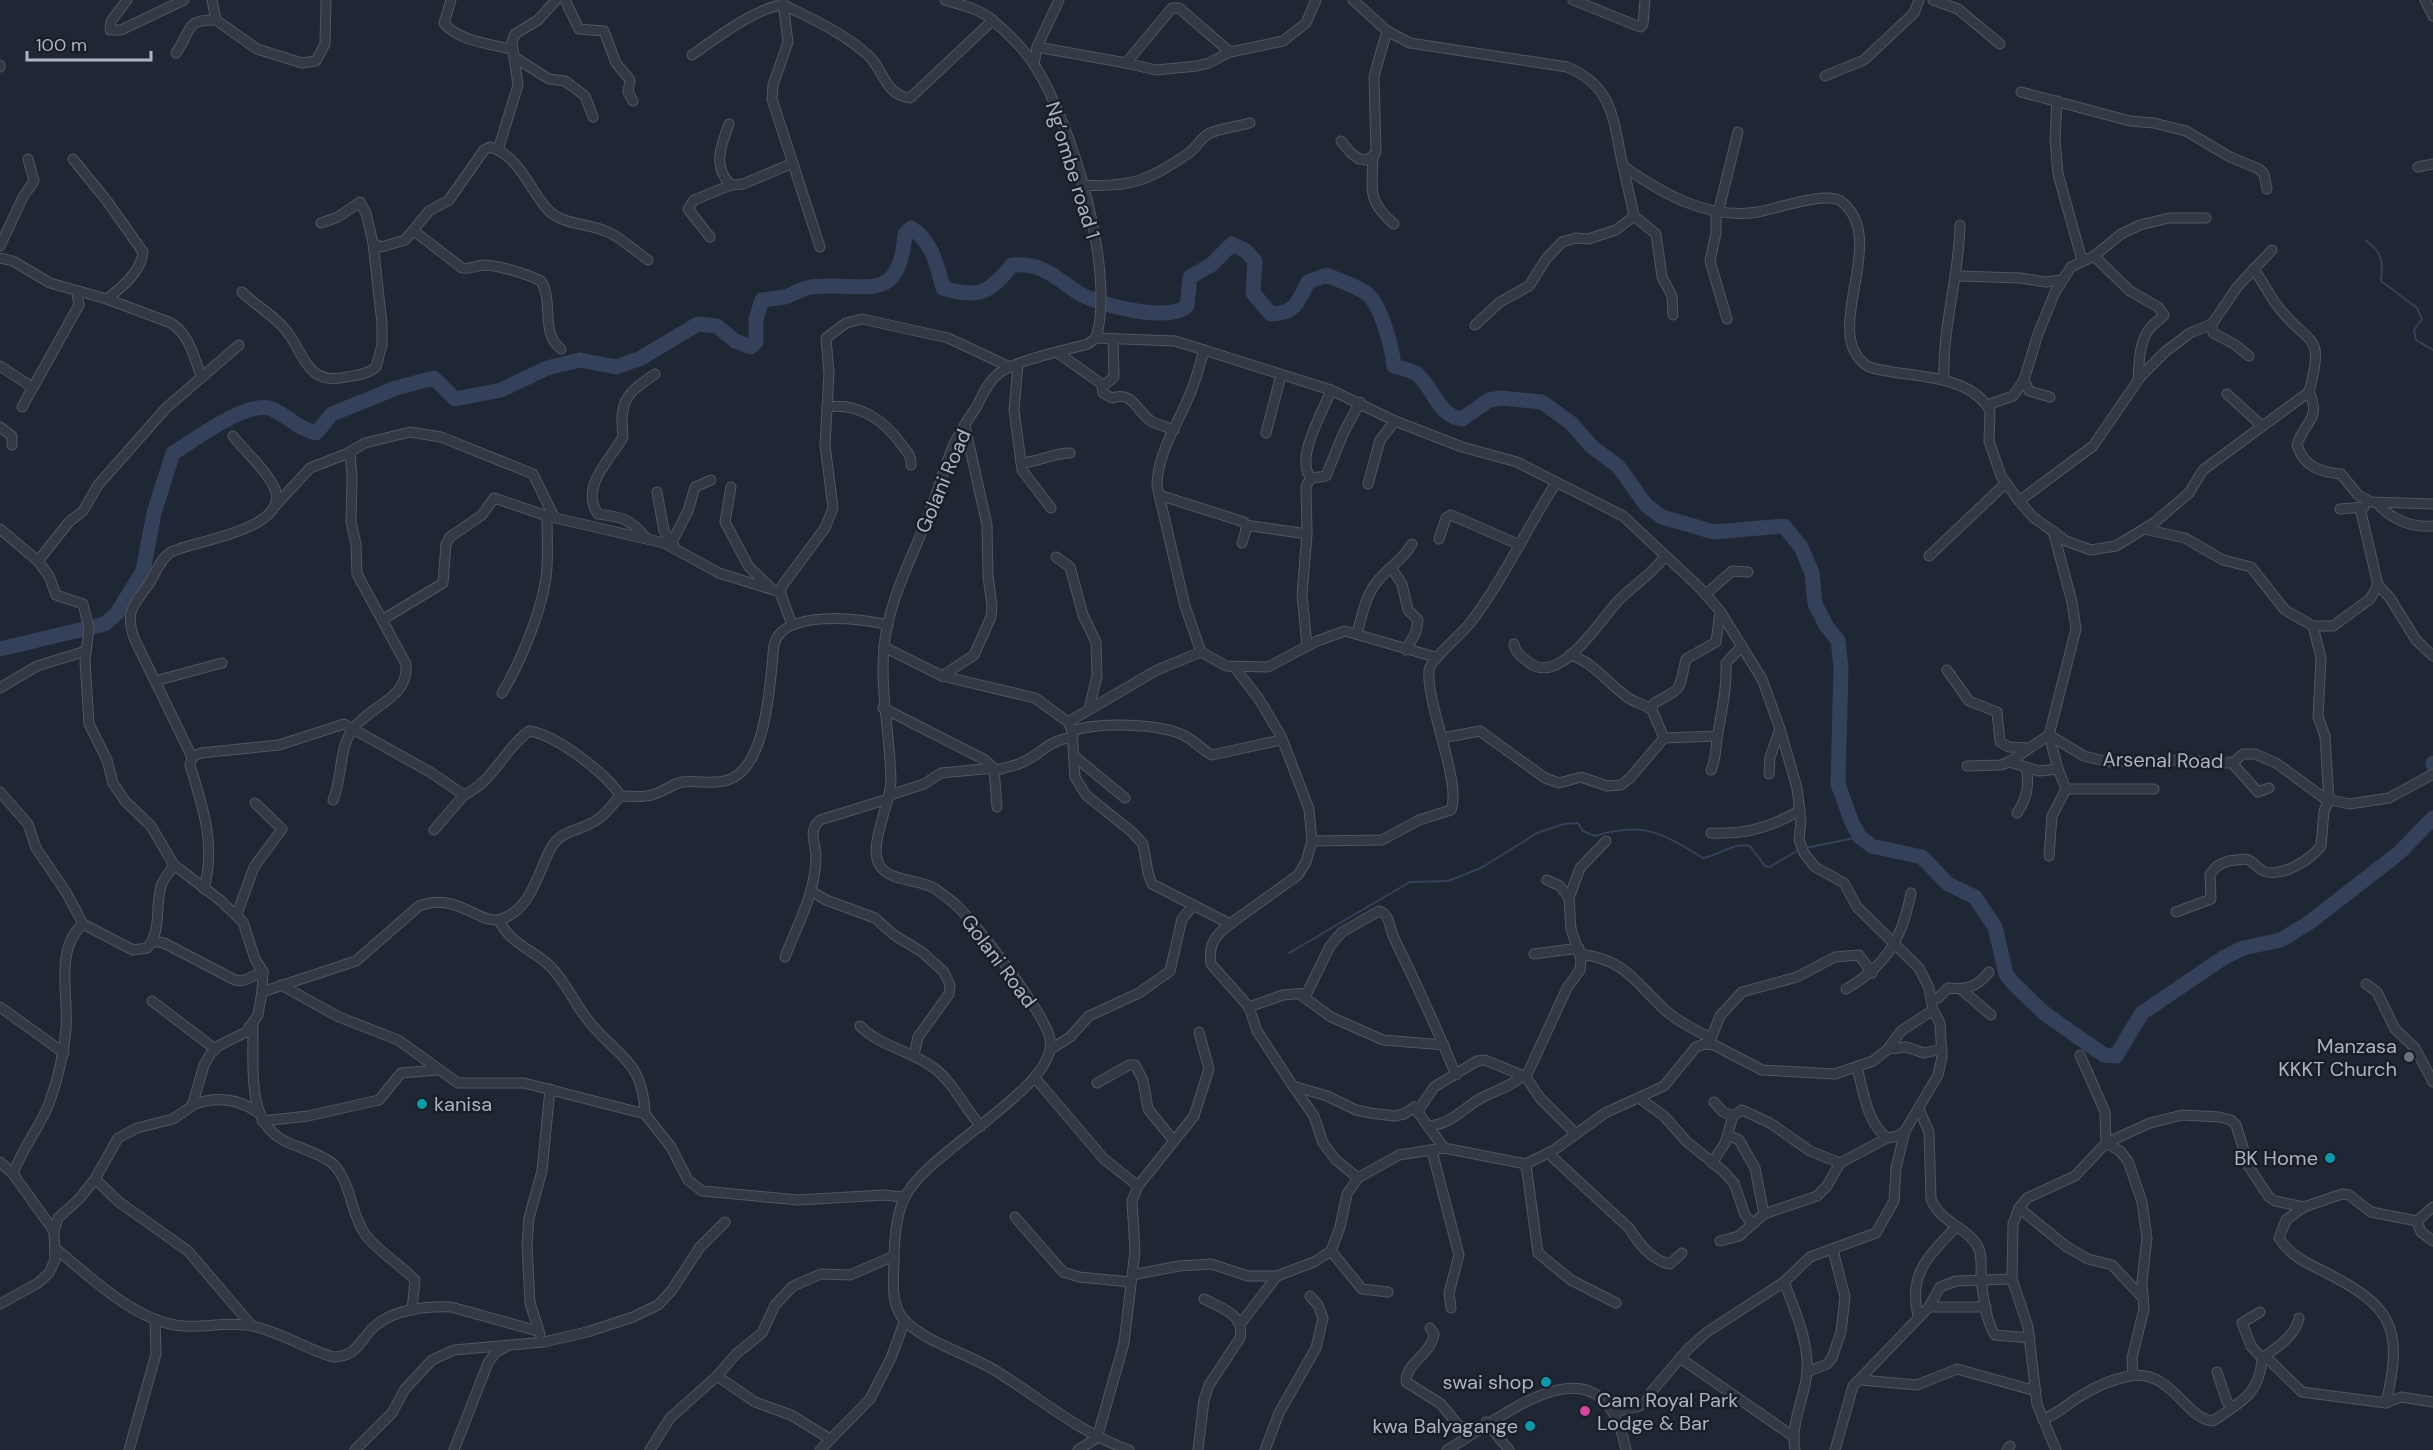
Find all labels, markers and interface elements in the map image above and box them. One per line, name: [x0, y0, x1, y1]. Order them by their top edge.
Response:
scale bar: [27, 24, 152, 62]
text: 100 m: [36, 33, 87, 57]
street label: Ng’ombe road 1: [1040, 98, 1106, 242]
street label: Golani Road: [909, 425, 977, 537]
street label: Arsenal Road: [2102, 746, 2224, 774]
street label: Golani Road: [955, 909, 1043, 1013]
place label: Manzasa KKKT Church: [2278, 1033, 2397, 1082]
marker: Manzasa KKKT Church: [2402, 1050, 2416, 1064]
place label: kanisa: [434, 1091, 492, 1117]
marker: kanisa: [415, 1097, 429, 1111]
place label: BK Home: [2234, 1145, 2318, 1171]
marker: BK Home: [2323, 1151, 2337, 1165]
place label: swai shop: [1443, 1369, 1534, 1395]
marker: swai shop: [1539, 1375, 1553, 1389]
place label: Cam Royal Park Lodge & Bar: [1597, 1387, 1738, 1436]
marker: Cam Royal Park Lodge & Bar: [1578, 1404, 1592, 1418]
place label: kwa Balyagange: [1372, 1413, 1518, 1439]
marker: kwa Balyagange: [1523, 1419, 1537, 1433]

